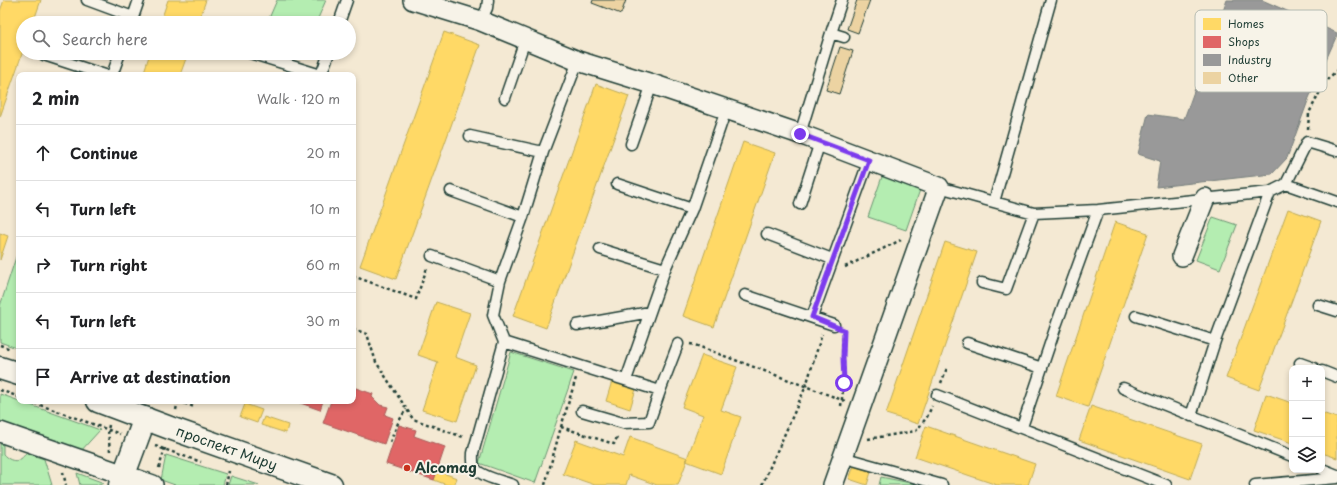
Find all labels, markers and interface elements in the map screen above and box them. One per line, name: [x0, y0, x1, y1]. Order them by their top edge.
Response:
legend: [1195, 10, 1327, 92]
text: Homes: [1228, 15, 1264, 32]
search box: [16, 16, 356, 60]
icon: search: [30, 27, 52, 49]
text: Search here: [62, 27, 148, 50]
text: Shops: [1228, 33, 1259, 50]
text: Industry: [1228, 51, 1272, 68]
text: Other: [1228, 69, 1259, 86]
text: 2 min: [32, 85, 79, 111]
text: Walk · 120 m: [257, 89, 340, 108]
route end: [791, 125, 809, 143]
text: Continue: [70, 141, 138, 164]
icon: ahead: [32, 142, 54, 164]
text: 20 m: [306, 143, 340, 162]
text: Turn left: [70, 197, 136, 220]
icon: left: [32, 198, 54, 220]
text: 10 m: [310, 199, 340, 218]
text: Turn right: [70, 253, 147, 276]
icon: right: [32, 254, 54, 276]
text: 60 m: [306, 255, 340, 274]
text: Turn left: [70, 309, 136, 332]
icon: left: [32, 310, 54, 332]
text: 30 m: [306, 311, 340, 330]
text: Arrive at destination: [70, 365, 231, 388]
map controls: [1289, 365, 1325, 473]
button: +: [1289, 365, 1325, 401]
icon: arrive: [32, 366, 54, 388]
route start: [835, 374, 853, 392]
button: −: [1289, 401, 1325, 437]
street label: проспект Миру: [173, 420, 280, 475]
button: layers: [1289, 437, 1325, 473]
place label: Alcomag: [415, 457, 477, 478]
marker: Alcomag: [402, 463, 412, 473]

